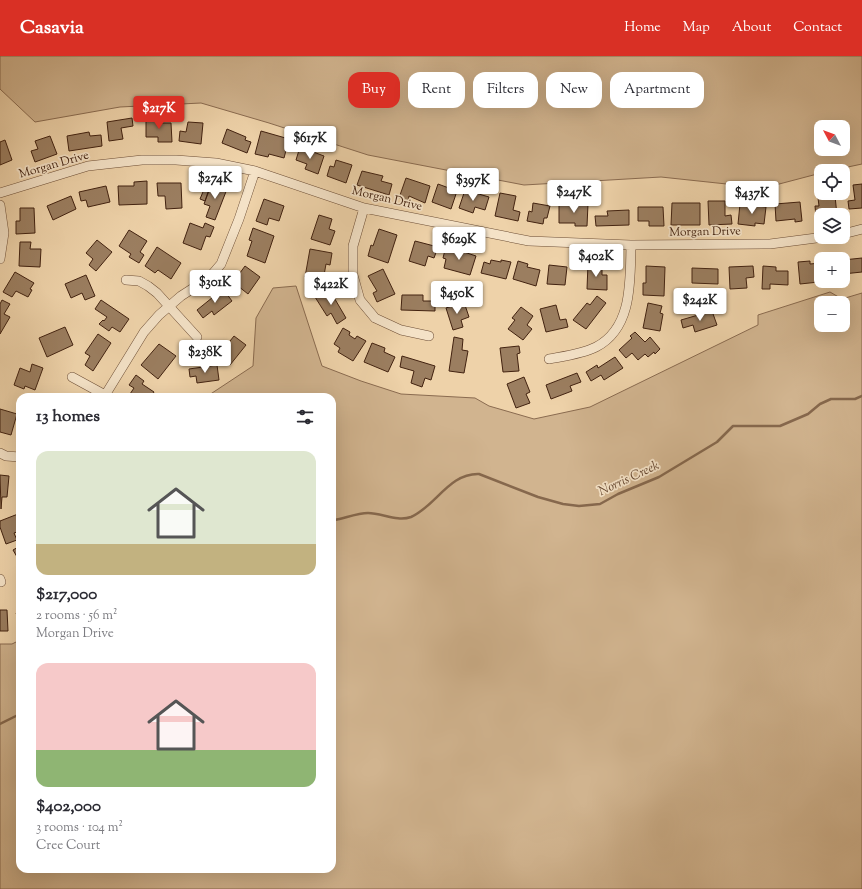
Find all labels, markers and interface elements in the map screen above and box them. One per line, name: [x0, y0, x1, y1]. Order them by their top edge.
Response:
text: Casavia: [20, 15, 84, 42]
text: Home: [624, 18, 661, 38]
text: Map: [683, 18, 710, 38]
text: About: [732, 18, 771, 38]
text: Contact: [793, 18, 842, 38]
chip: Buy: [348, 72, 400, 108]
chip: Rent: [408, 72, 465, 108]
chip: Filters: [473, 72, 538, 108]
chip: New: [546, 72, 602, 108]
chip: Apartment: [610, 72, 704, 108]
pin: $217K: [131, 96, 187, 130]
text: $217K: [142, 100, 176, 118]
north arrow: [814, 120, 850, 156]
map controls: [814, 120, 850, 332]
pin: $617K: [282, 126, 338, 160]
text: $617K: [293, 130, 327, 148]
street label: Morgan Drive: [17, 146, 91, 184]
button: locate: [814, 164, 850, 200]
pin: $274K: [187, 166, 243, 200]
pin: $397K: [445, 168, 501, 202]
text: $274K: [198, 170, 232, 188]
text: $397K: [456, 172, 490, 190]
pin: $247K: [546, 180, 602, 214]
pin: $437K: [724, 181, 780, 215]
street label: Morgan Drive: [350, 182, 424, 216]
text: $247K: [556, 184, 592, 202]
text: $437K: [735, 185, 769, 203]
button: layers: [814, 208, 850, 244]
street label: Morgan Drive: [669, 222, 741, 242]
pin: $629K: [431, 227, 487, 261]
text: $629K: [441, 231, 477, 249]
pin: $402K: [568, 244, 624, 278]
text: $402K: [578, 248, 614, 266]
button: +: [814, 252, 850, 288]
pin: $301K: [187, 270, 243, 304]
pin: $422K: [303, 272, 359, 306]
text: $301K: [199, 274, 231, 292]
text: $422K: [313, 276, 349, 294]
pin: $450K: [429, 281, 485, 315]
text: $450K: [440, 285, 474, 303]
pin: $242K: [672, 288, 728, 322]
text: $242K: [682, 292, 718, 310]
button: −: [814, 296, 850, 332]
pin: $238K: [177, 340, 233, 374]
text: $238K: [188, 344, 222, 362]
text: 13 homes: [36, 405, 100, 429]
icon: filters: [294, 406, 316, 428]
water label: Norris Creek: [596, 457, 662, 501]
icon: home: [140, 477, 212, 549]
text: $217,000: [36, 583, 97, 607]
text: 2 rooms · 56 m²: [36, 607, 117, 625]
text: Morgan Drive: [36, 625, 114, 643]
icon: home: [140, 689, 212, 761]
text: $402,000: [36, 795, 101, 819]
text: 3 rooms · 104 m²: [36, 819, 123, 837]
text: Cree Court: [36, 837, 100, 855]

